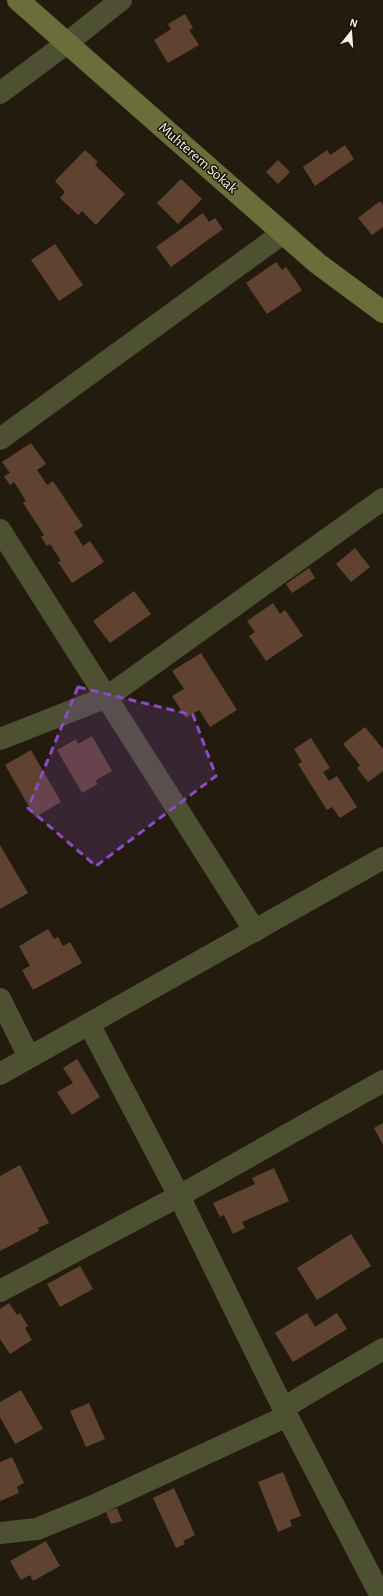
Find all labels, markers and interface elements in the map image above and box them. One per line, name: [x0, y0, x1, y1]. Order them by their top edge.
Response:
north arrow: [331, 12, 371, 52]
text: N: [349, 17, 359, 29]
street label: Muhterem Sokak: [156, 120, 240, 196]

